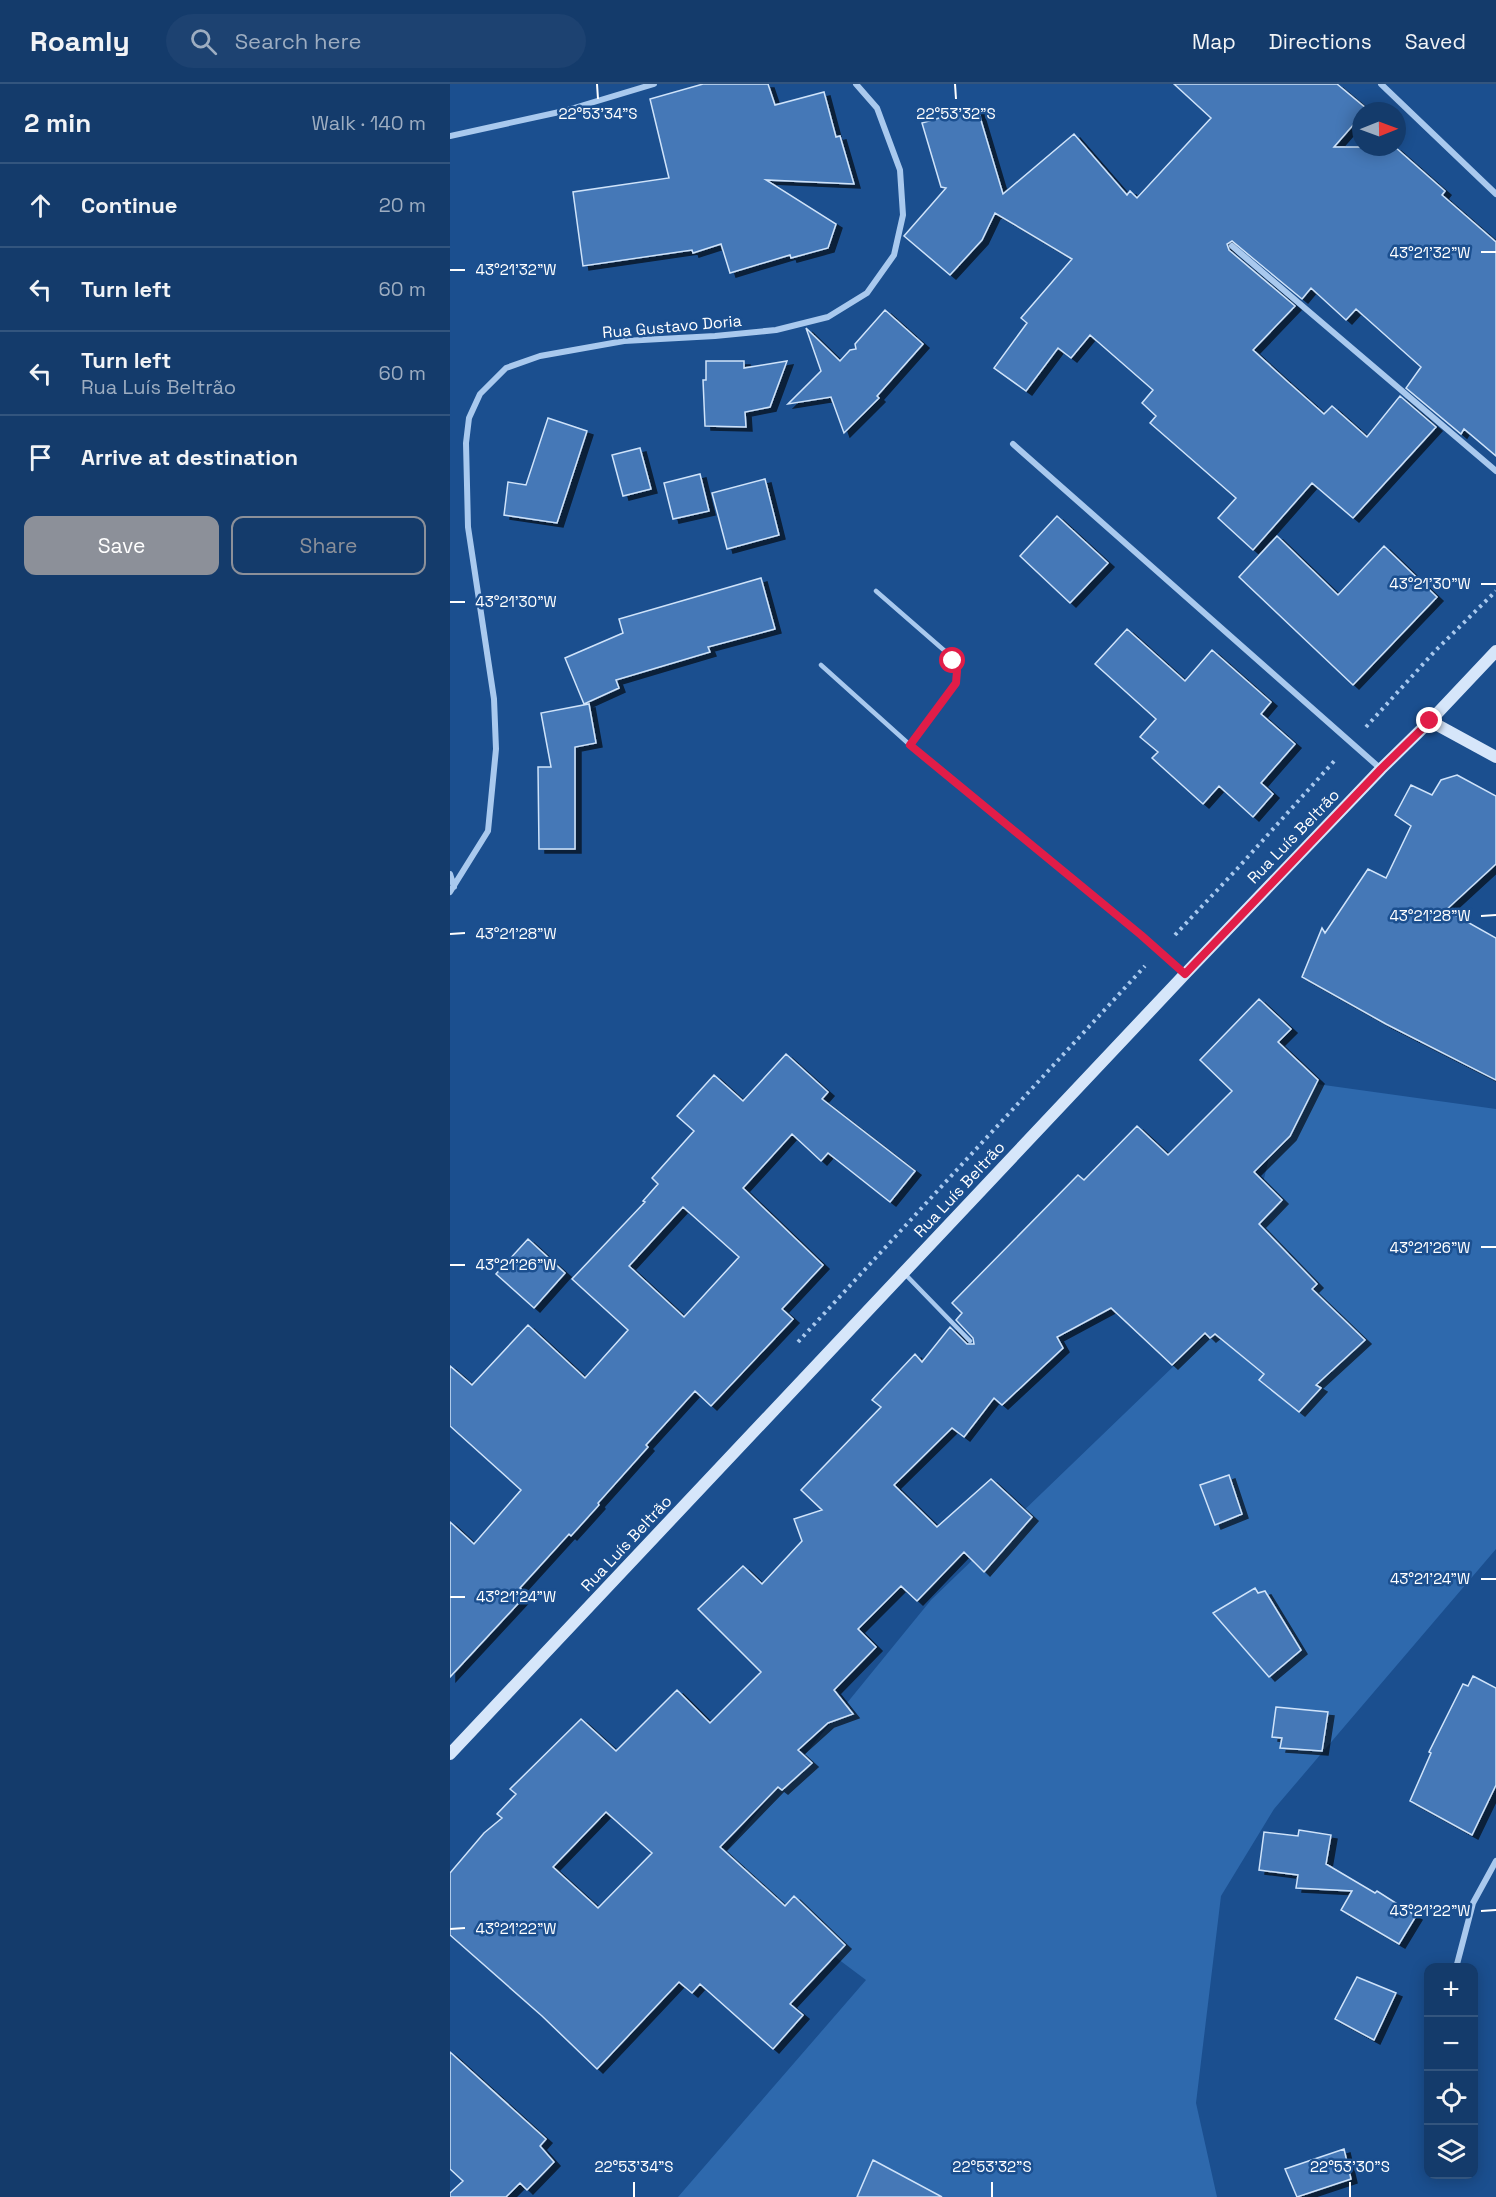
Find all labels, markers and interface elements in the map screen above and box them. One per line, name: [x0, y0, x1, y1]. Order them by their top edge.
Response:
search box: [166, 14, 586, 68]
text: Roamly: [30, 23, 130, 59]
icon: search: [187, 25, 220, 58]
text: Search here: [235, 27, 361, 55]
text: Map: [1192, 28, 1236, 55]
text: Directions: [1269, 28, 1372, 55]
text: Saved: [1405, 28, 1466, 55]
north arrow: [1352, 102, 1406, 156]
text: 22°53'34"S: [558, 104, 638, 123]
text: 22°53'32"S: [916, 104, 996, 123]
text: 2 min: [24, 106, 91, 140]
text: Walk · 140 m: [312, 110, 426, 136]
icon: ahead: [24, 189, 57, 222]
text: Continue: [81, 191, 177, 219]
text: 20 m: [379, 192, 426, 218]
text: 43°21'32"W: [1390, 243, 1470, 262]
text: 43°21'32"W: [476, 260, 556, 279]
icon: left: [24, 273, 57, 306]
text: Turn left: [81, 275, 171, 303]
text: 60 m: [379, 276, 426, 302]
street label: Rua Gustavo Doria: [601, 310, 743, 343]
text: Turn left: [81, 346, 171, 374]
icon: left: [24, 357, 57, 390]
text: 60 m: [379, 360, 426, 386]
text: Rua Luís Beltrão: [81, 374, 236, 400]
icon: arrive: [24, 441, 57, 474]
text: Arrive at destination: [81, 443, 298, 471]
button: Save: [24, 516, 219, 575]
button: Share: [231, 516, 426, 575]
text: 43°21'30"W: [1389, 574, 1471, 593]
text: 43°21'30"W: [475, 592, 557, 611]
route start: [939, 647, 965, 673]
route end: [1416, 707, 1442, 733]
street label: Rua Luís Beltrão: [1243, 784, 1344, 888]
text: 43°21'28"W: [1389, 906, 1471, 925]
text: 43°21'28"W: [475, 924, 557, 943]
street label: Rua Luís Beltrão: [909, 1137, 1009, 1242]
text: 43°21'26"W: [1390, 1238, 1470, 1257]
text: 43°21'26"W: [476, 1255, 556, 1274]
street label: Rua Luís Beltrão: [576, 1491, 676, 1596]
text: 43°21'24"W: [1390, 1569, 1470, 1588]
text: 43°21'24"W: [476, 1587, 556, 1606]
text: 43°21'22"W: [1390, 1901, 1470, 1920]
text: 43°21'22"W: [476, 1919, 556, 1938]
map controls: [1424, 1963, 1478, 2179]
button: +: [1424, 1963, 1478, 2017]
button: −: [1424, 2017, 1478, 2071]
button: locate: [1424, 2071, 1478, 2125]
button: layers: [1424, 2125, 1478, 2179]
text: 22°53'34"S: [594, 2157, 674, 2176]
text: 22°53'32"S: [952, 2157, 1032, 2176]
text: 22°53'30"S: [1310, 2157, 1390, 2176]

